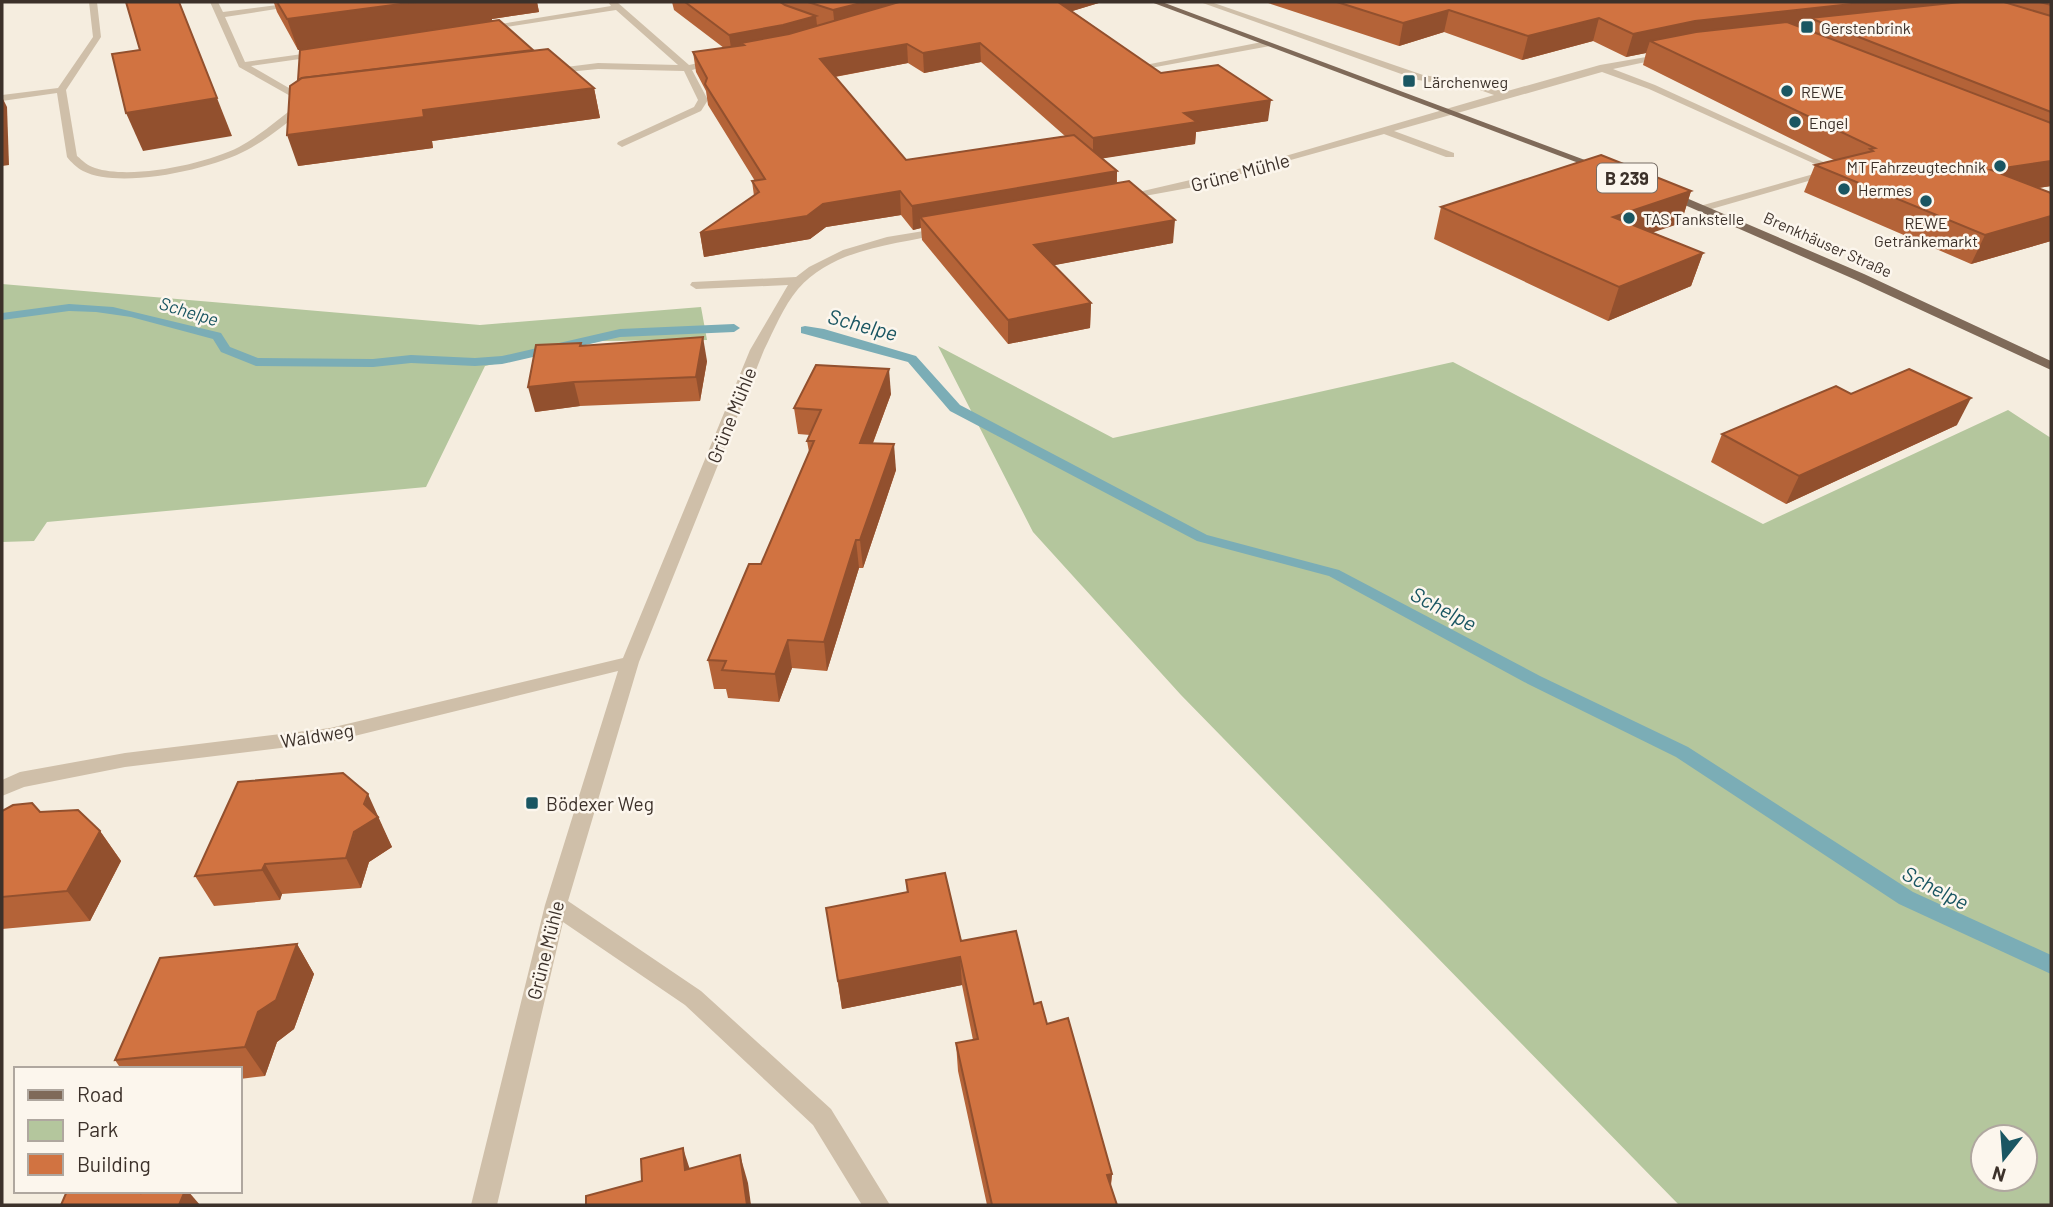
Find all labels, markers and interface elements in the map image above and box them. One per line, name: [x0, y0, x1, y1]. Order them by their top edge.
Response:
place label: Gerstenbrink: [1821, 18, 1911, 37]
marker: Gerstenbrink: [1799, 19, 1815, 35]
place label: Lärchenweg: [1423, 72, 1508, 91]
marker: Lärchenweg: [1401, 73, 1417, 89]
place label: REWE: [1801, 82, 1844, 101]
marker: REWE: [1779, 83, 1795, 99]
place label: Engel: [1809, 113, 1848, 132]
marker: Engel: [1787, 114, 1803, 130]
street label: Grüne Mühle: [1188, 148, 1292, 196]
place label: MT Fahrzeugtechnik: [1846, 157, 1986, 176]
marker: MT Fahrzeugtechnik: [1992, 158, 2008, 174]
road number: B 239: [1597, 163, 1657, 192]
place label: Hermes: [1858, 180, 1912, 199]
marker: Hermes: [1836, 181, 1852, 197]
marker: REWE Getränkemarkt: [1918, 193, 1934, 209]
street label: Brenkhäuser Straße: [1761, 207, 1895, 281]
place label: TAS Tankstelle: [1643, 209, 1744, 228]
marker: TAS Tankstelle: [1621, 210, 1637, 226]
place label: REWE Getränkemarkt: [1874, 213, 1978, 250]
water label: Schelpe: [157, 292, 221, 330]
water label: Schelpe: [826, 303, 900, 345]
street label: Grüne Mühle: [701, 364, 761, 466]
water label: Schelpe: [1407, 580, 1481, 636]
street label: Waldweg: [279, 718, 355, 752]
place label: Bödexer Weg: [546, 792, 654, 815]
marker: Bödexer Weg: [524, 795, 540, 811]
water label: Schelpe: [1899, 860, 1973, 914]
street label: Grüne Mühle: [522, 898, 568, 1002]
legend: [14, 1067, 242, 1193]
text: Road: [77, 1081, 123, 1106]
text: Park: [77, 1116, 118, 1141]
north arrow: [1969, 1123, 2039, 1193]
text: Building: [77, 1151, 151, 1176]
text: N: [1989, 1162, 2008, 1188]

